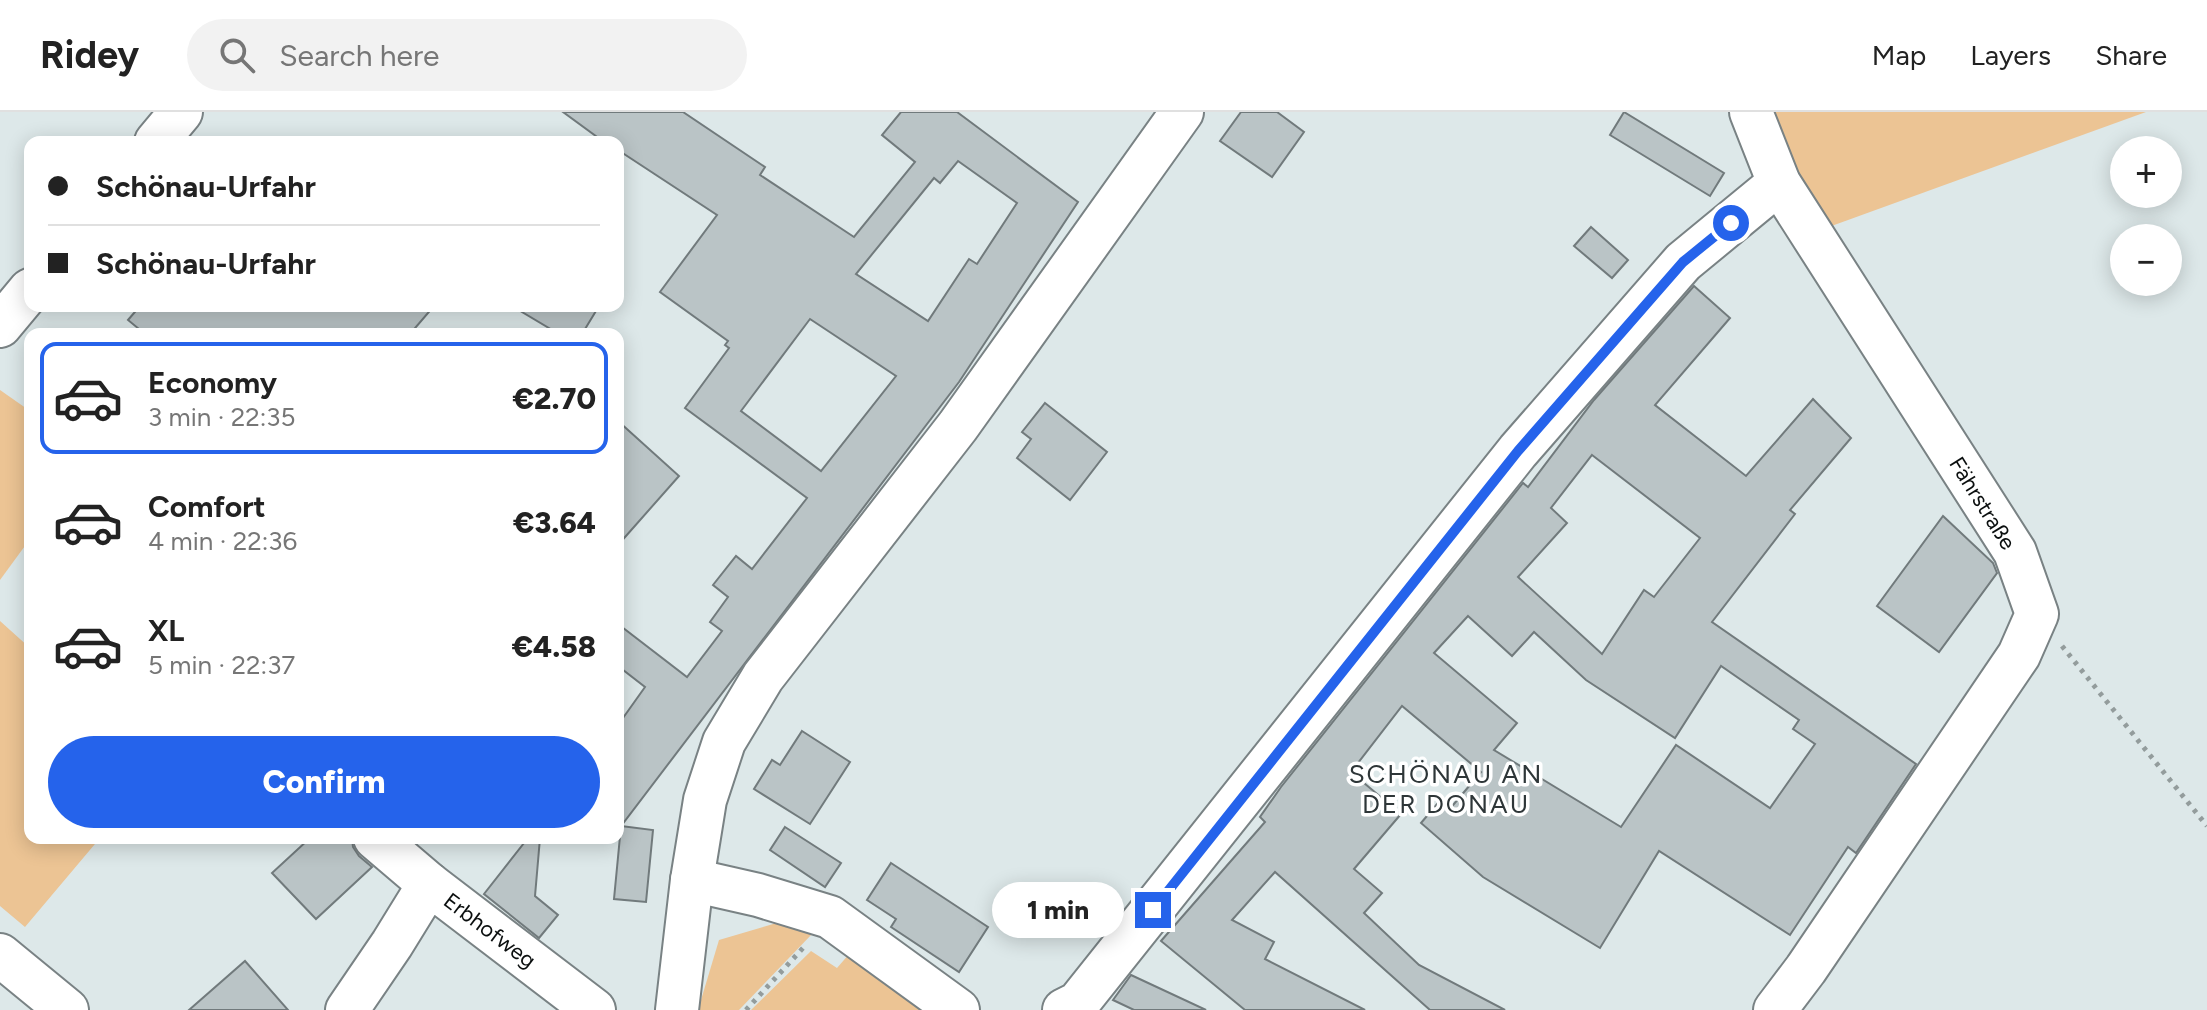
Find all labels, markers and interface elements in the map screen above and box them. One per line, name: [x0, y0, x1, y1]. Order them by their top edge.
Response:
search box: [187, 19, 747, 91]
text: Ridey: [40, 32, 139, 78]
icon: search: [215, 33, 259, 77]
text: Search here: [279, 37, 439, 74]
text: Map: [1872, 38, 1926, 72]
text: Layers: [1970, 38, 2051, 72]
text: Share: [2095, 38, 2167, 72]
map controls: [2110, 136, 2182, 296]
button: +: [2110, 136, 2182, 208]
text: Schönau-Urfahr: [96, 168, 316, 205]
route start: [1713, 205, 1749, 241]
button: −: [2110, 224, 2182, 296]
text: Schönau-Urfahr: [96, 245, 316, 282]
icon: car: [52, 362, 124, 434]
text: Economy: [148, 364, 277, 401]
text: €2.70: [513, 380, 596, 417]
text: 3 min · 22:35: [148, 401, 295, 433]
street label: Fährstraße: [1943, 452, 2022, 555]
icon: car: [52, 486, 124, 558]
text: Comfort: [148, 488, 266, 525]
text: €3.64: [513, 504, 596, 541]
text: 4 min · 22:36: [148, 525, 297, 557]
icon: car: [52, 610, 124, 682]
text: XL: [148, 612, 184, 649]
text: €4.58: [512, 628, 596, 665]
text: 5 min · 22:37: [148, 649, 295, 681]
button: Confirm: [48, 736, 600, 828]
district label: SCHÖNAU AN DER DONAU: [1349, 758, 1543, 820]
callout: 1 min: [993, 882, 1125, 938]
street label: Erbhofweg: [438, 887, 541, 974]
route end: [1135, 892, 1171, 928]
text: 1 min: [1027, 894, 1089, 926]

